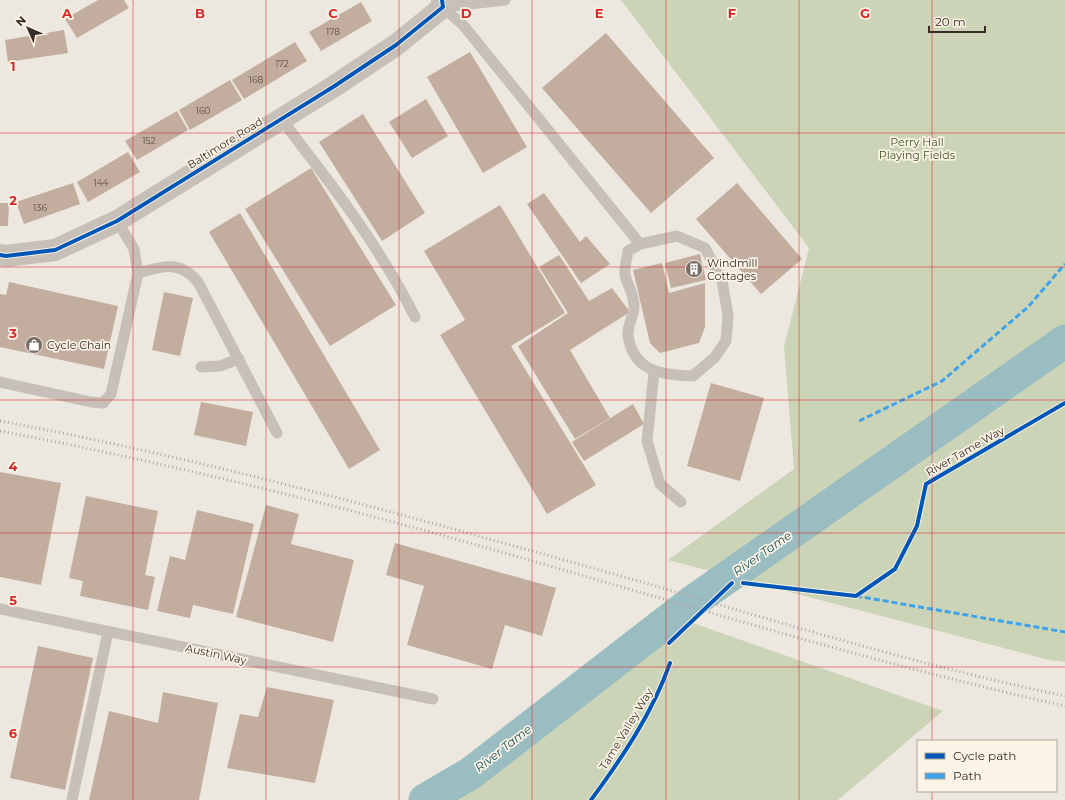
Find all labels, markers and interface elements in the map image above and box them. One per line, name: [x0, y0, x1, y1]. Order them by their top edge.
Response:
text: A: [61, 5, 73, 21]
text: B: [195, 5, 205, 21]
text: C: [328, 5, 338, 21]
text: D: [461, 5, 472, 21]
text: E: [595, 5, 604, 21]
text: F: [728, 5, 736, 21]
text: G: [860, 5, 870, 21]
north arrow: [8, 8, 48, 48]
scale bar: [929, 8, 985, 34]
text: N: [13, 13, 29, 29]
text: 20 m: [935, 14, 966, 29]
house number: 178: [326, 26, 340, 37]
text: 1: [10, 58, 16, 74]
house number: 172: [275, 58, 289, 69]
house number: 168: [249, 74, 263, 85]
house number: 160: [196, 105, 210, 116]
street label: Baltimore Road: [185, 114, 265, 172]
house number: 152: [142, 135, 156, 146]
park label: Perry Hall Playing Fields: [879, 135, 956, 162]
house number: 144: [93, 177, 109, 188]
text: 2: [9, 192, 17, 208]
house number: 136: [33, 202, 47, 213]
place label: Windmill Cottages: [707, 256, 757, 283]
building icon: Windmill Cottages: [684, 259, 704, 279]
text: 3: [8, 325, 17, 341]
shop icon: Cycle Chain: [24, 335, 44, 355]
place label: Cycle Chain: [47, 338, 111, 352]
street label: River Tame Way: [923, 423, 1007, 479]
text: 4: [9, 458, 18, 474]
water label: River Tame: [730, 527, 794, 579]
text: 5: [9, 592, 17, 608]
street label: Austin Way: [184, 641, 248, 667]
street label: Tame Valley Way: [596, 686, 656, 772]
water label: River Tame: [472, 721, 534, 775]
text: 6: [9, 725, 18, 741]
legend: [917, 740, 1057, 792]
text: Cycle path: [953, 748, 1016, 763]
text: Path: [953, 768, 982, 783]

